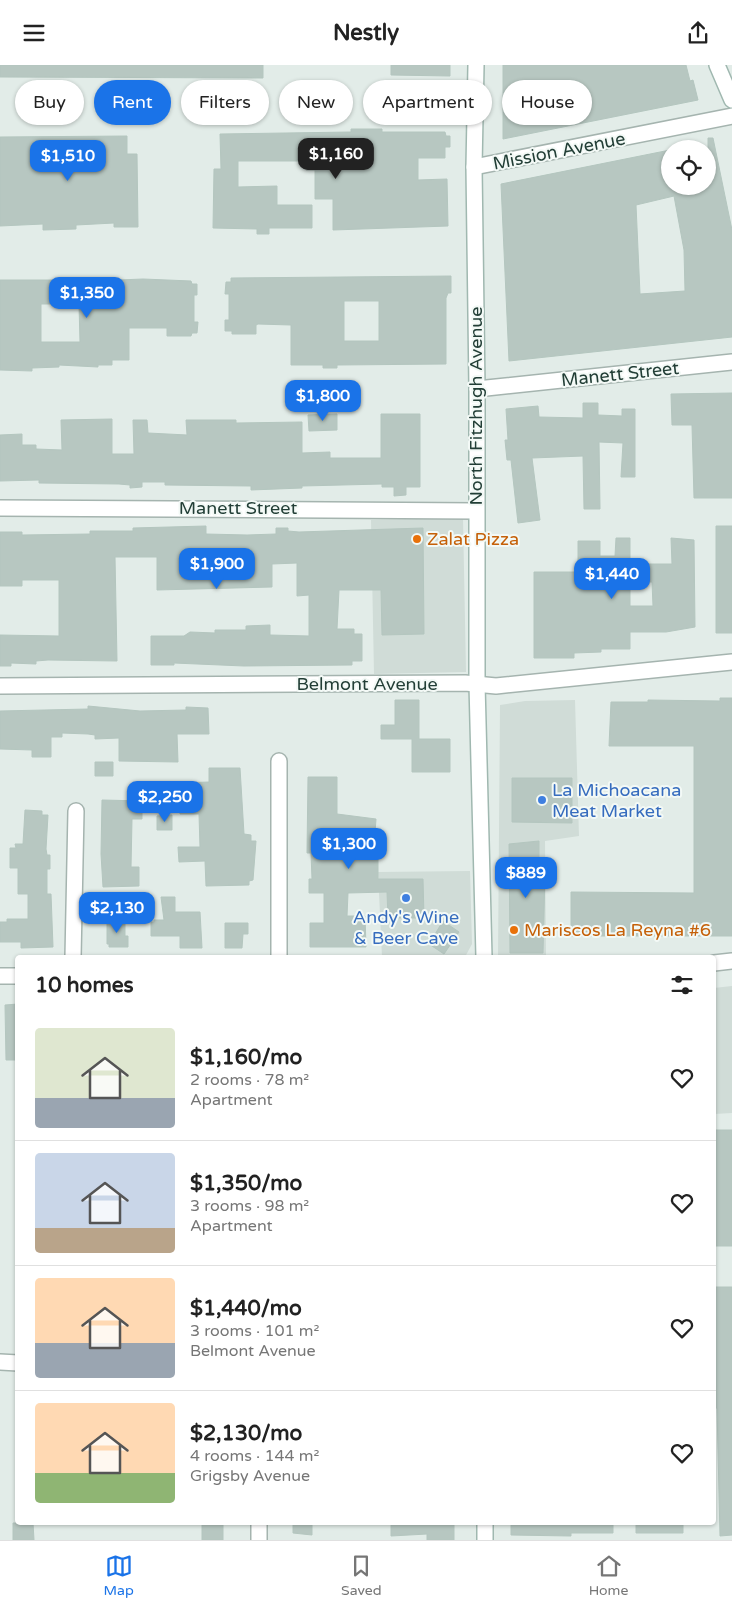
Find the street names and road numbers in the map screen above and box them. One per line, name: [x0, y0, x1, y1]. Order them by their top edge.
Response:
street label: Mission Avenue: [491, 127, 627, 175]
street label: North Fitzhugh Avenue: [465, 307, 487, 505]
street label: Manett Street: [560, 357, 680, 391]
street label: Manett Street: [179, 497, 297, 519]
street label: Belmont Avenue: [296, 673, 438, 695]

